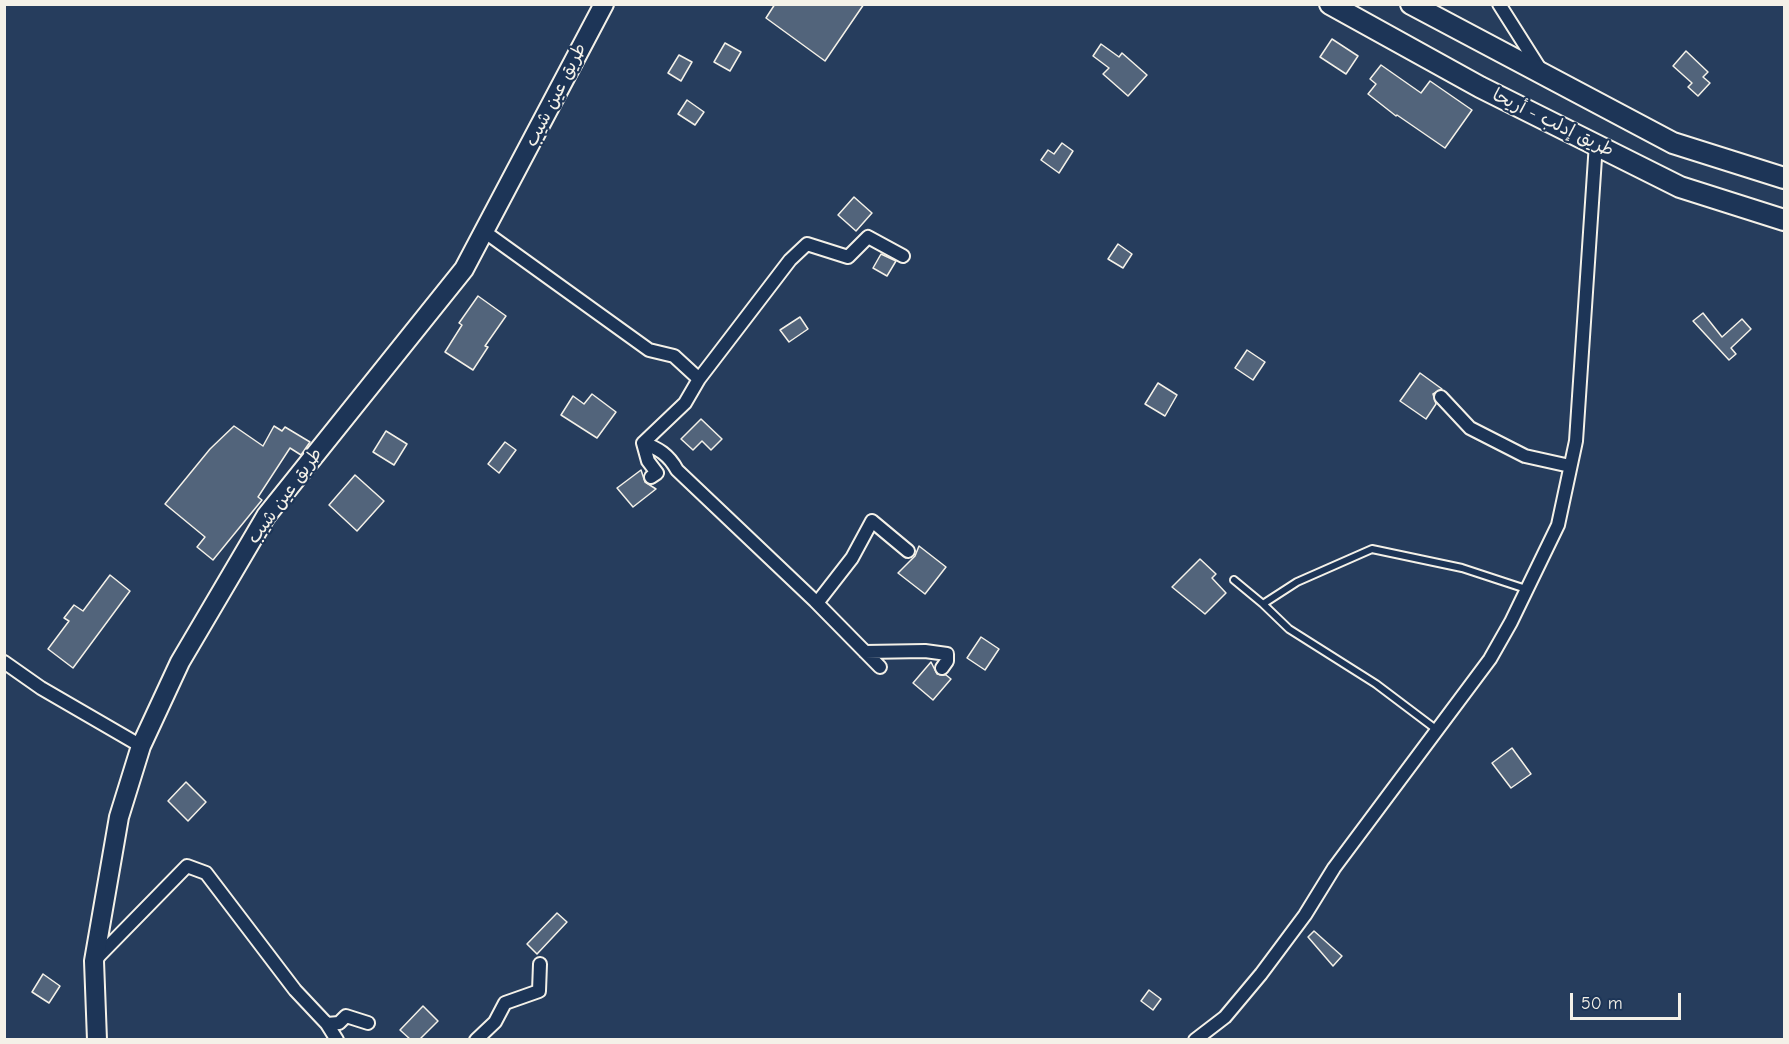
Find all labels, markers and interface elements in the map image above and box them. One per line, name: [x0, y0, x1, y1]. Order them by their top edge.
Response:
street label: طريق عين شيب: [521, 40, 591, 150]
street label: طريق إدلب - أريحا: [1489, 84, 1617, 162]
street label: طريق عين شيب: [243, 444, 327, 548]
scale bar: [1573, 981, 1684, 1019]
text: 50 m: [1581, 993, 1623, 1014]

